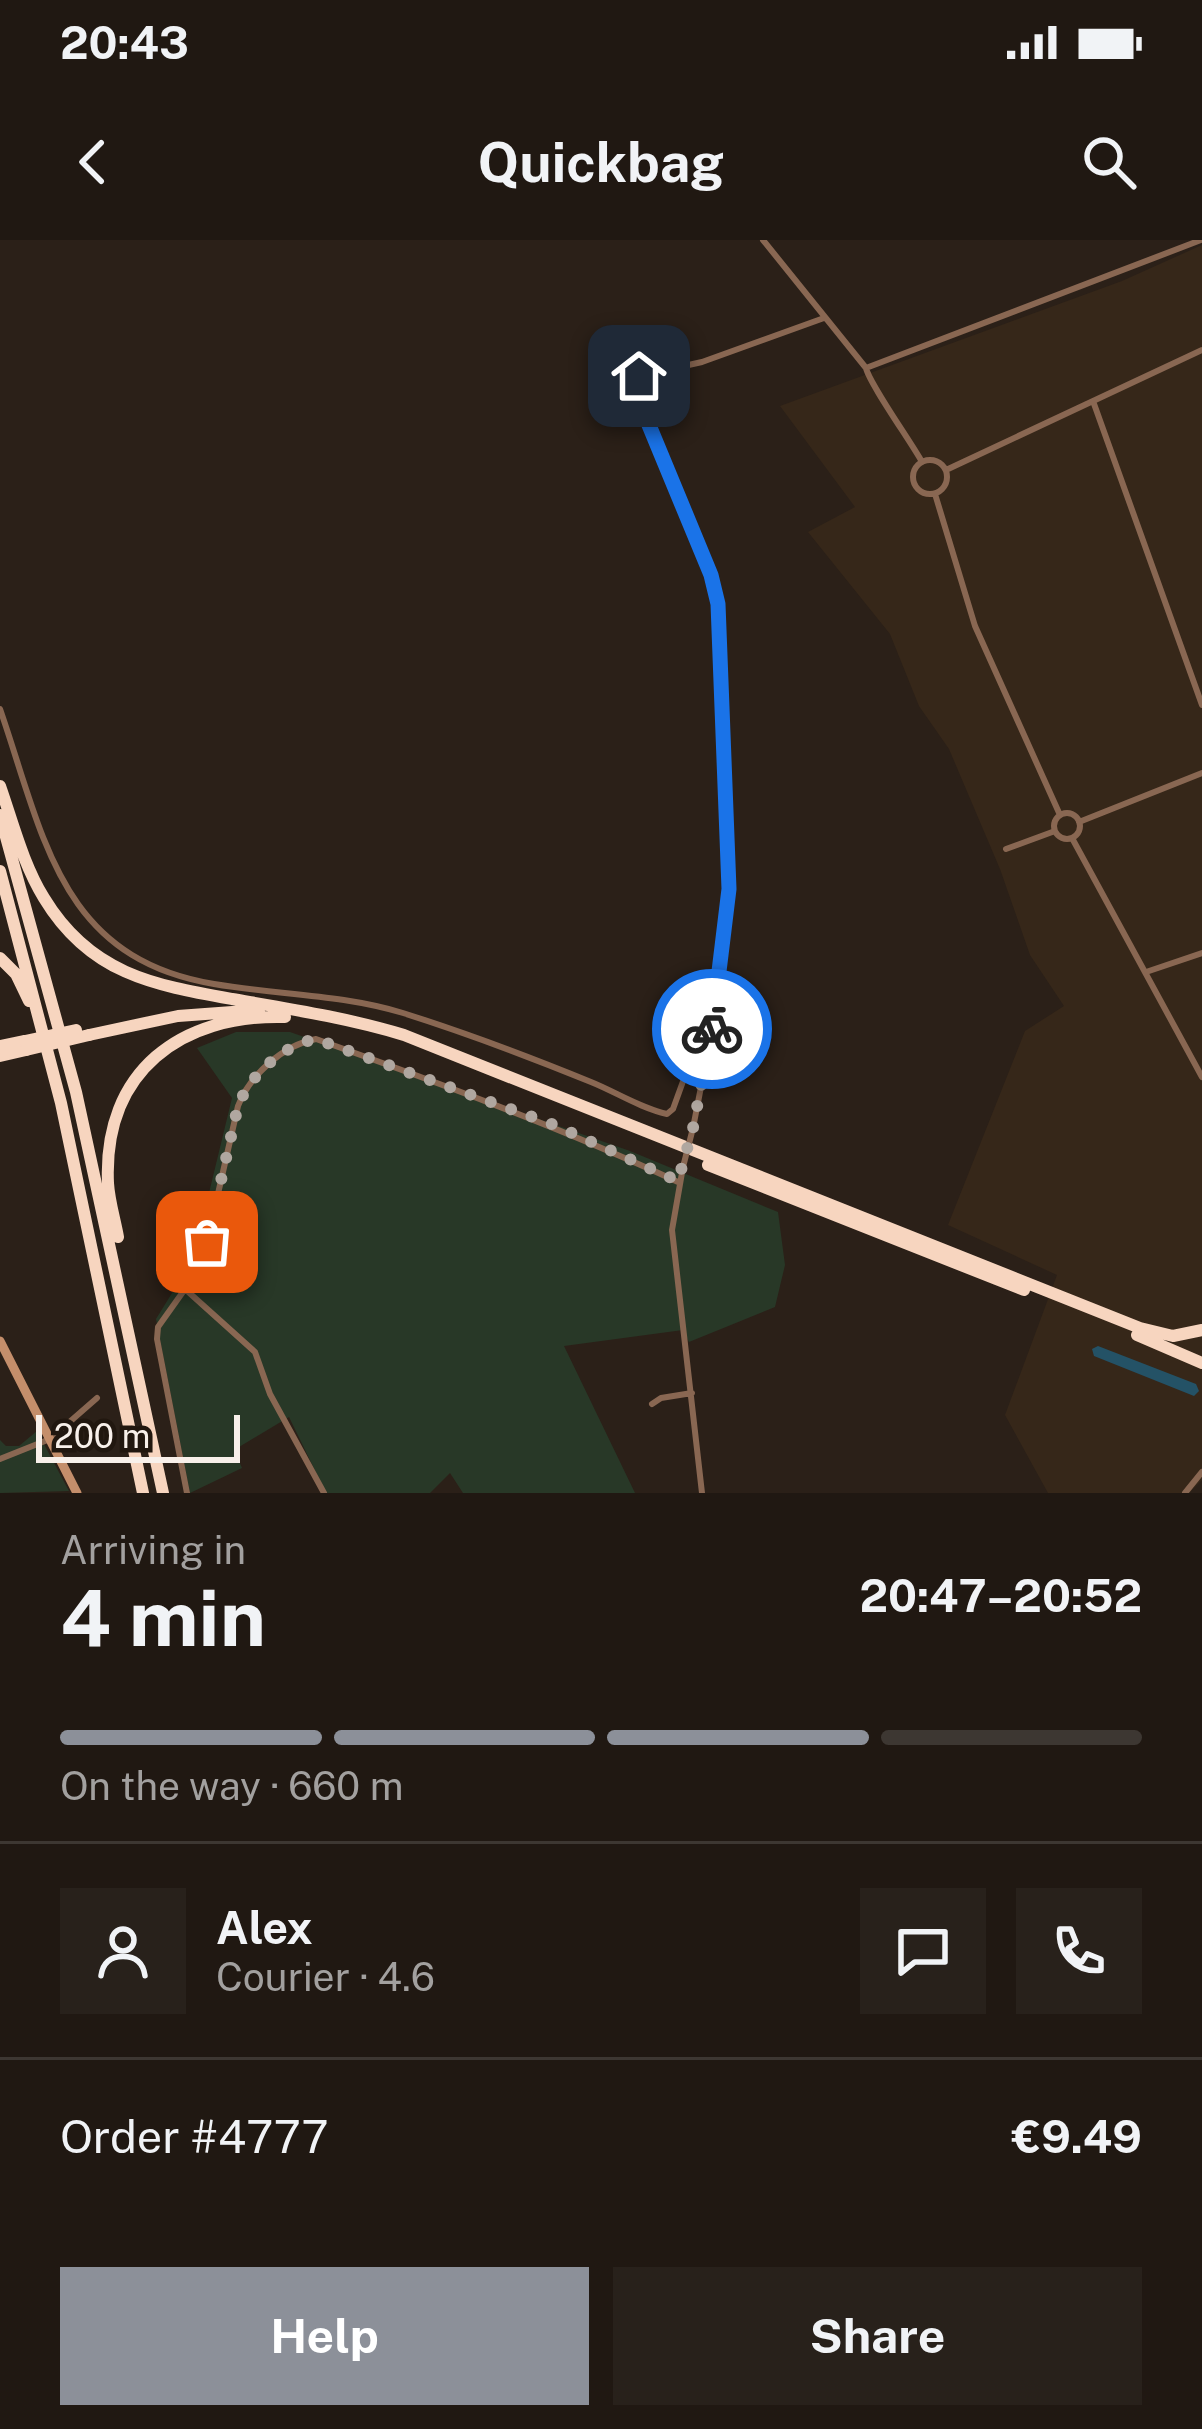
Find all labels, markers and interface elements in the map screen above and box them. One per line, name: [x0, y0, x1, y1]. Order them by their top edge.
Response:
text: 20:43: [60, 16, 189, 69]
icon: back: [60, 129, 126, 195]
icon: search: [1076, 129, 1142, 195]
text: Quickbag: [478, 131, 724, 194]
pin: [588, 325, 690, 427]
icon: home: [606, 343, 672, 409]
courier: [652, 969, 772, 1089]
icon: bike: [679, 996, 745, 1062]
pin: [156, 1191, 258, 1293]
icon: bag: [174, 1209, 240, 1275]
scale bar: [36, 1409, 240, 1462]
text: 200 m: [54, 1417, 150, 1455]
text: Arriving in: [60, 1527, 246, 1573]
text: 20:47–20:52: [859, 1569, 1142, 1622]
text: 4 min: [60, 1572, 266, 1664]
text: On the way · 660 m: [60, 1763, 403, 1809]
button: person: [60, 1888, 186, 2014]
button: chat: [860, 1888, 986, 2014]
button: phone: [1016, 1888, 1142, 2014]
text: Alex: [216, 1901, 313, 1954]
text: Courier · 4.6: [216, 1954, 435, 2000]
text: Order #4777: [60, 2110, 328, 2163]
text: €9.49: [1012, 2110, 1142, 2163]
button: Help: [60, 2267, 589, 2405]
button: Share: [613, 2267, 1142, 2405]

